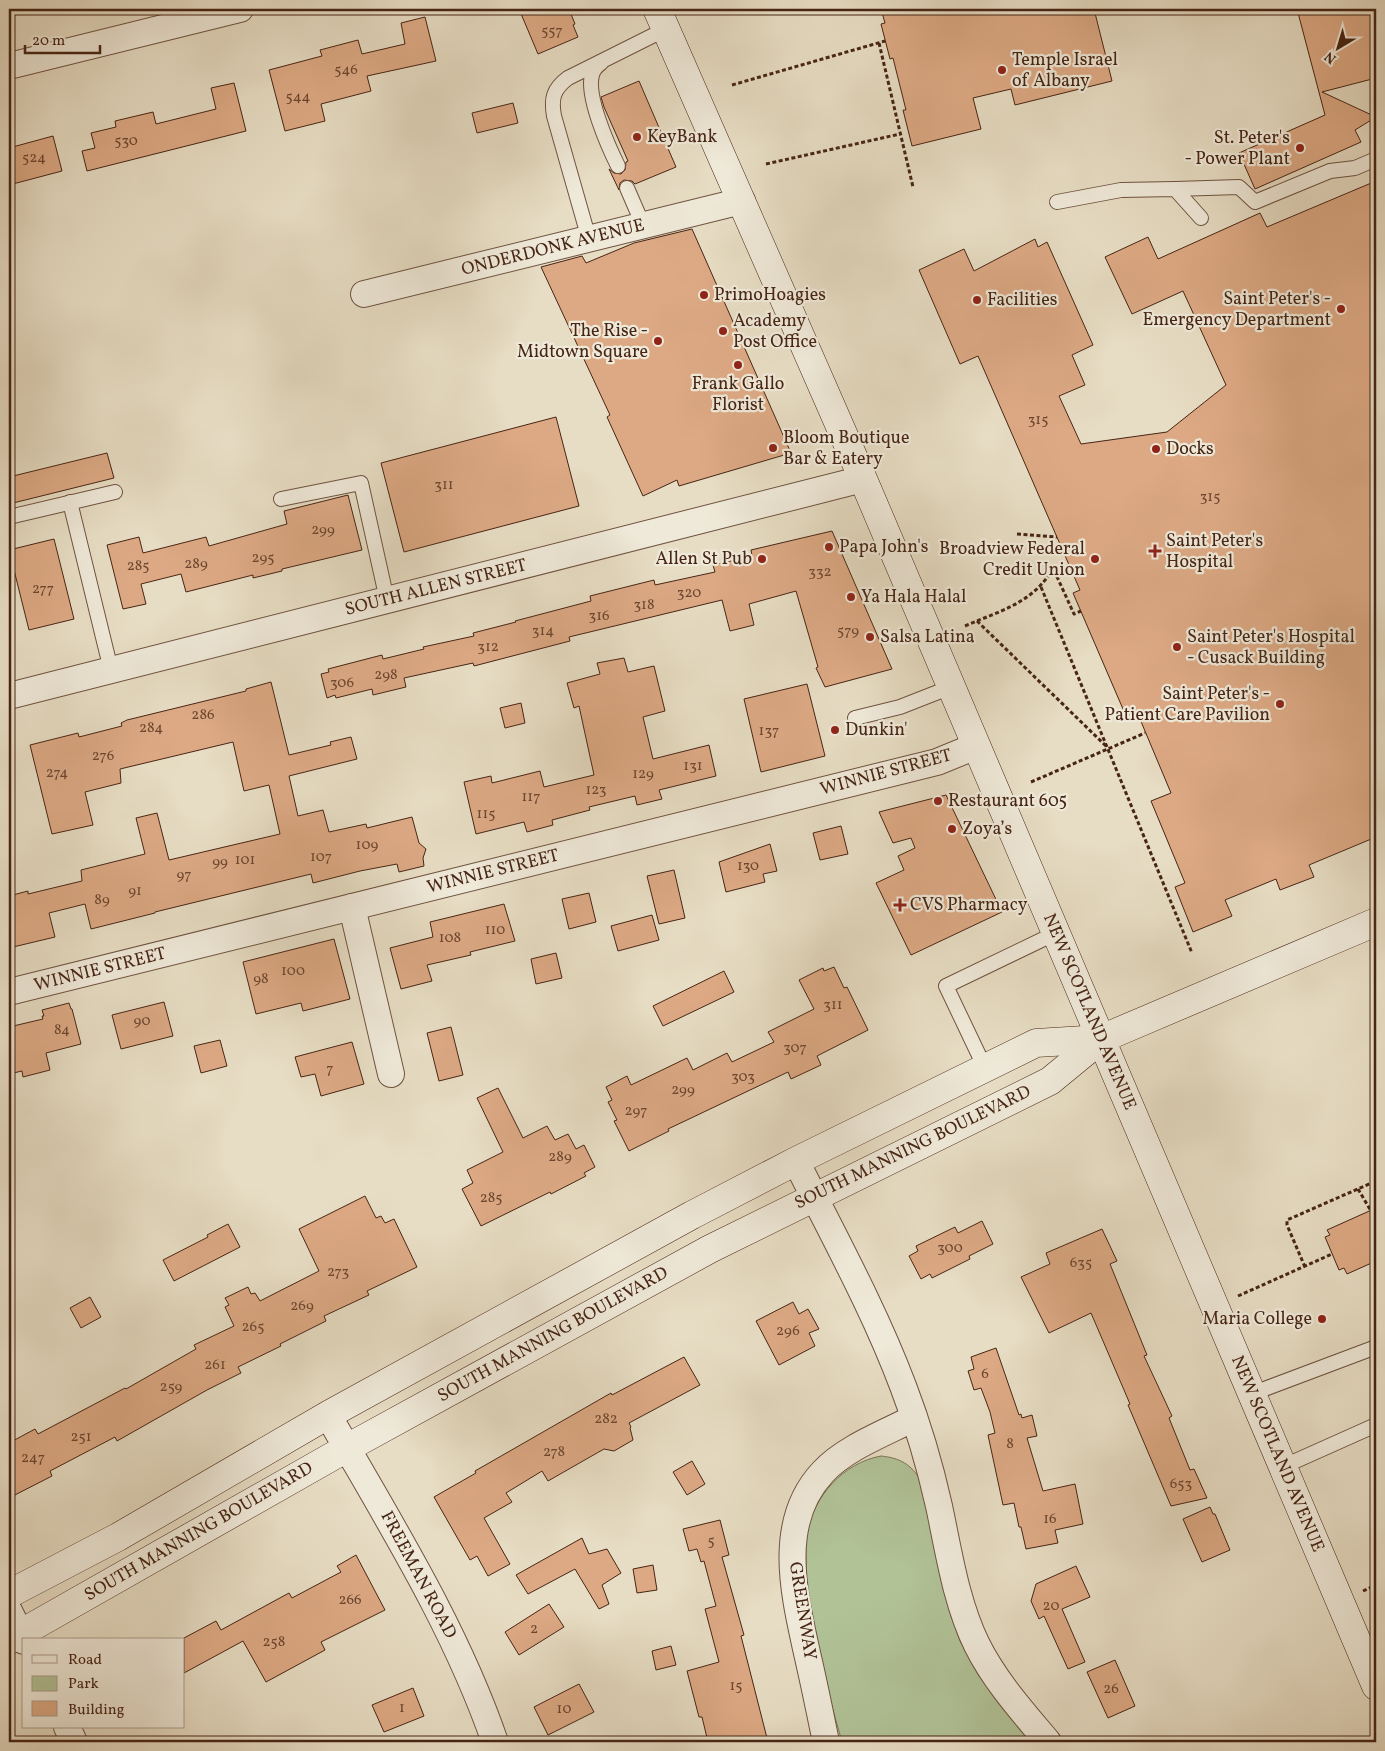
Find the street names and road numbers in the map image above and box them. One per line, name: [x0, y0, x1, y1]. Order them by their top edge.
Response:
street label: ONDERDONK AVENUE: [459, 213, 647, 283]
street label: SOUTH ALLEN STREET: [343, 553, 530, 623]
street label: WINNIE STREET: [817, 743, 955, 803]
street label: WINNIE STREET: [424, 843, 562, 900]
street label: NEW SCOTLAND AVENUE: [1036, 910, 1142, 1114]
street label: WINNIE STREET: [31, 941, 169, 998]
street label: SOUTH MANNING BOULEVARD: [791, 1080, 1035, 1216]
street label: SOUTH MANNING BOULEVARD: [433, 1261, 673, 1409]
street label: NEW SCOTLAND AVENUE: [1224, 1352, 1330, 1556]
street label: SOUTH MANNING BOULEVARD: [80, 1456, 318, 1608]
street label: FREEMAN ROAD: [374, 1507, 462, 1643]
street label: GREENWAY: [782, 1560, 822, 1662]

